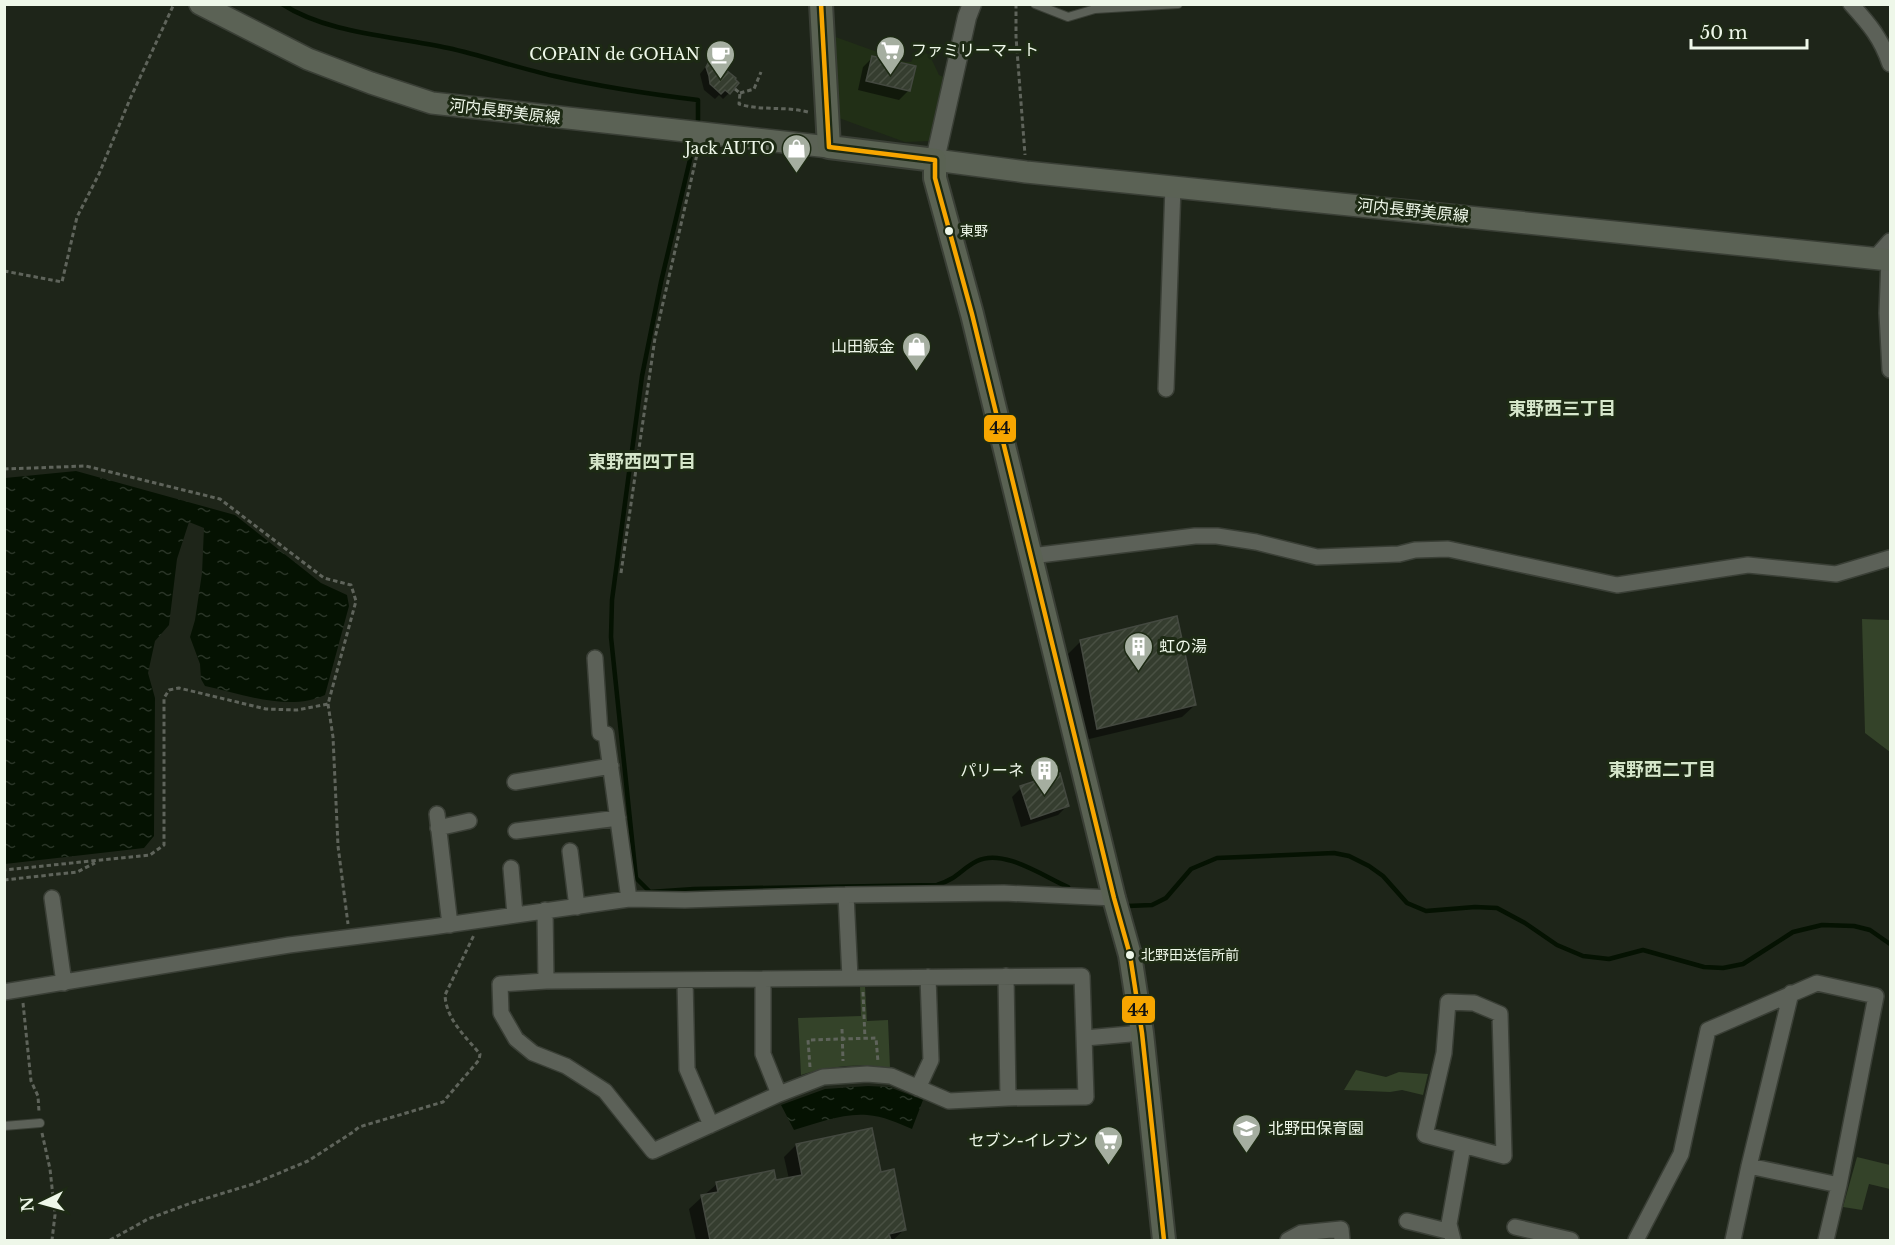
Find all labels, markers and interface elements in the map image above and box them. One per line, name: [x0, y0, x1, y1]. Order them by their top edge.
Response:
scale bar: [1691, 12, 1806, 50]
text: 50 m: [1700, 22, 1748, 44]
supermarket icon: ファミリーマート: [874, 34, 906, 76]
cafe icon: COPAIN de GOHAN: [705, 38, 737, 80]
place label: ファミリーマート: [911, 40, 1039, 60]
place label: COPAIN de GOHAN: [529, 44, 700, 64]
street label: 河内長野美原線: [448, 94, 562, 128]
shop icon: Jack AUTO: [780, 132, 812, 174]
place label: Jack AUTO: [683, 138, 775, 158]
street label: 河内長野美原線: [1356, 194, 1470, 226]
place label: 東野: [960, 222, 988, 240]
marker: 東野: [943, 225, 955, 237]
shop icon: 山田鈑金: [900, 330, 932, 372]
place label: 山田鈑金: [831, 336, 895, 356]
district label: 東野西三丁目: [1508, 398, 1616, 420]
line badge: 44: [983, 414, 1017, 443]
text: 44: [989, 418, 1011, 438]
district label: 東野西四丁目: [588, 451, 696, 473]
building icon: 虹の湯: [1122, 630, 1154, 672]
place label: 虹の湯: [1159, 636, 1207, 656]
building icon: パリーネ: [1029, 754, 1061, 796]
district label: 東野西二丁目: [1608, 759, 1716, 781]
place label: パリーネ: [960, 760, 1024, 780]
place label: 北野田送信所前: [1141, 946, 1239, 964]
marker: 北野田送信所前: [1124, 949, 1136, 961]
line badge: 44: [1121, 995, 1156, 1024]
text: 44: [1127, 1000, 1149, 1020]
school or university icon: 北野田保育園: [1231, 1112, 1263, 1154]
place label: 北野田保育園: [1268, 1118, 1364, 1138]
supermarket icon: セブン-イレブン: [1093, 1124, 1125, 1166]
place label: セブン-イレブン: [969, 1130, 1088, 1150]
north arrow: [12, 1173, 72, 1233]
text: N: [16, 1196, 38, 1213]

